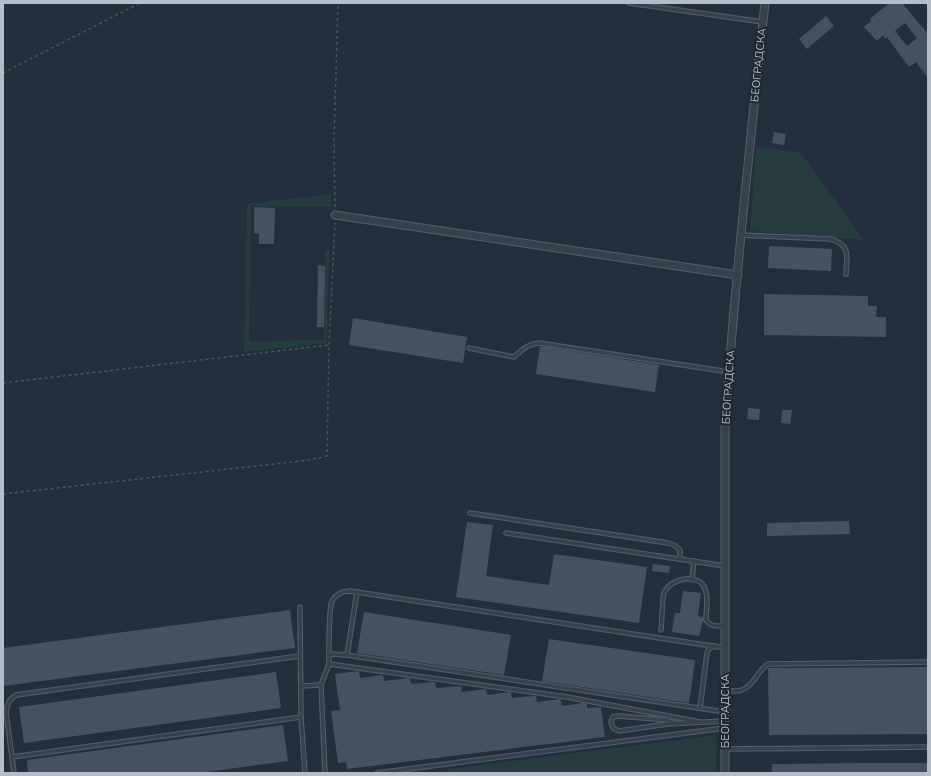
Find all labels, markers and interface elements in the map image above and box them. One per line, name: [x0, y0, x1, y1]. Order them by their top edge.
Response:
street label: БЕОГРАДСКА: [747, 27, 769, 103]
street label: БЕОГРАДСКА: [718, 349, 738, 425]
street label: БЕОГРАДСКА: [718, 674, 732, 748]

